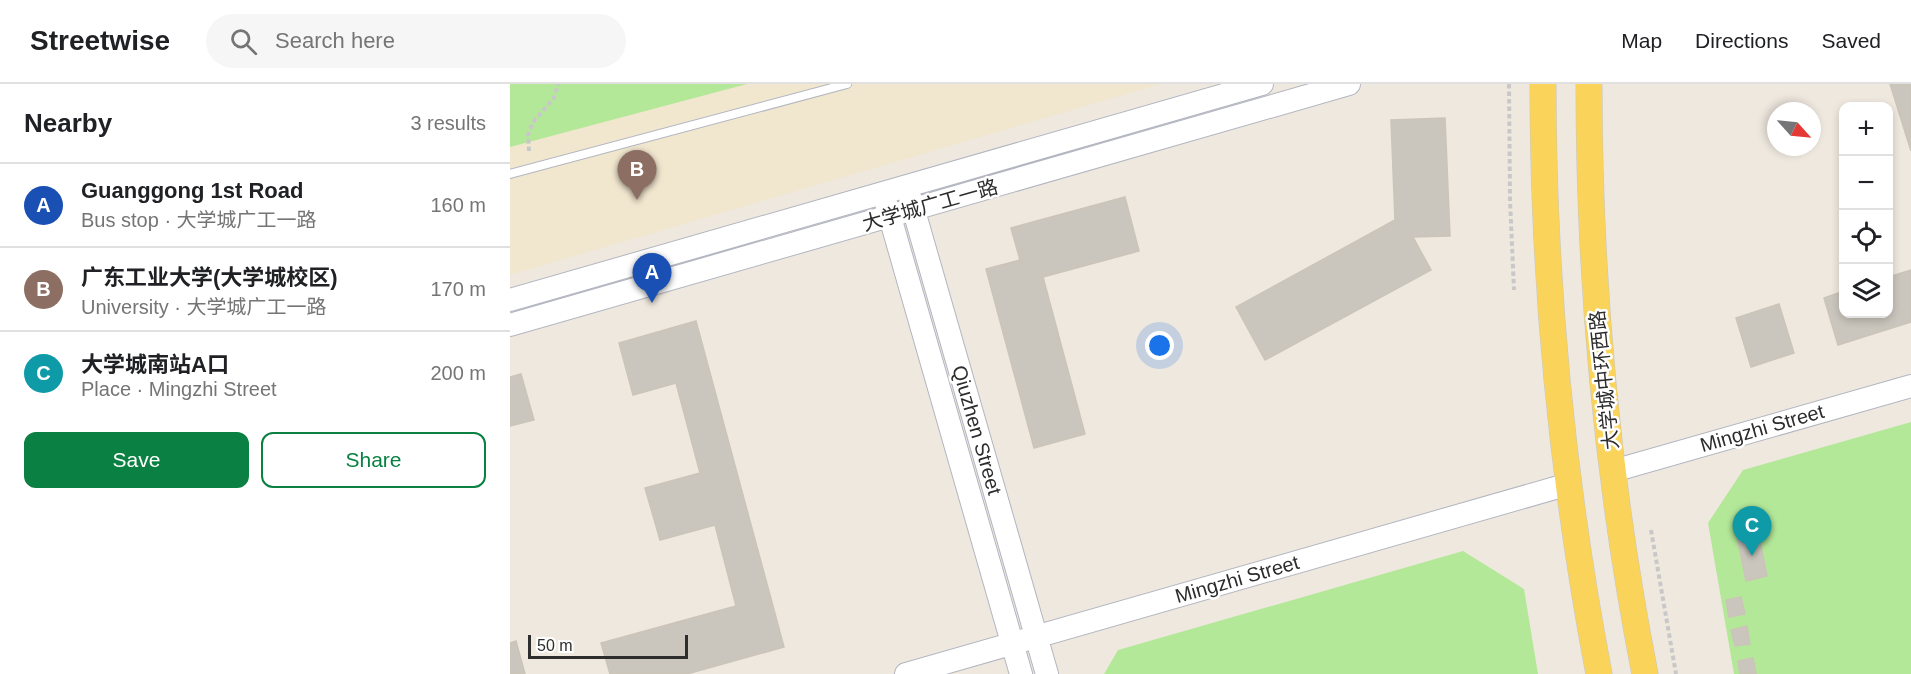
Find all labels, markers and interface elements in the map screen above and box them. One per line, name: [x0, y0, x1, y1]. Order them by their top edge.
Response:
search box: [206, 14, 626, 68]
text: Streetwise: [30, 25, 170, 56]
icon: search: [227, 25, 260, 58]
text: Search here: [275, 28, 395, 53]
text: Map: [1621, 29, 1662, 52]
text: Directions: [1695, 29, 1788, 52]
text: Saved: [1821, 29, 1881, 52]
north arrow: [1767, 102, 1821, 156]
map controls: [1839, 102, 1893, 318]
button: +: [1839, 102, 1893, 156]
text: Nearby: [24, 108, 112, 138]
text: 3 results: [410, 112, 486, 134]
pin: B: [618, 150, 656, 200]
button: −: [1839, 156, 1893, 210]
street label: 大学城广工一路: [860, 175, 1000, 235]
text: Guanggong 1st Road: [81, 178, 303, 203]
text: A: [36, 194, 51, 216]
text: 160 m: [430, 194, 486, 216]
text: Bus stop · 大学城广工一路: [81, 209, 317, 231]
button: locate: [1839, 210, 1893, 264]
pin: A: [632, 254, 672, 303]
button: layers: [1839, 264, 1893, 318]
text: 广东工业大学(大学城校区): [81, 265, 338, 290]
text: B: [36, 278, 51, 300]
text: 170 m: [430, 278, 486, 300]
text: University · 大学城广工一路: [81, 296, 327, 318]
street label: 大学城中环西路: [1586, 309, 1622, 451]
your location: [1145, 331, 1174, 360]
text: 大学城南站A口: [81, 352, 229, 377]
text: C: [36, 362, 51, 384]
text: 200 m: [430, 362, 486, 384]
street label: Qiuzhen Street: [948, 363, 1006, 498]
text: Place · Mingzhi Street: [81, 378, 277, 400]
street label: Mingzhi Street: [1698, 400, 1827, 456]
button: Save: [24, 432, 249, 488]
button: Share: [261, 432, 486, 488]
pin: C: [1732, 506, 1772, 556]
street label: Mingzhi Street: [1173, 551, 1302, 607]
scale bar: [528, 632, 688, 660]
text: 50 m: [537, 637, 573, 654]

